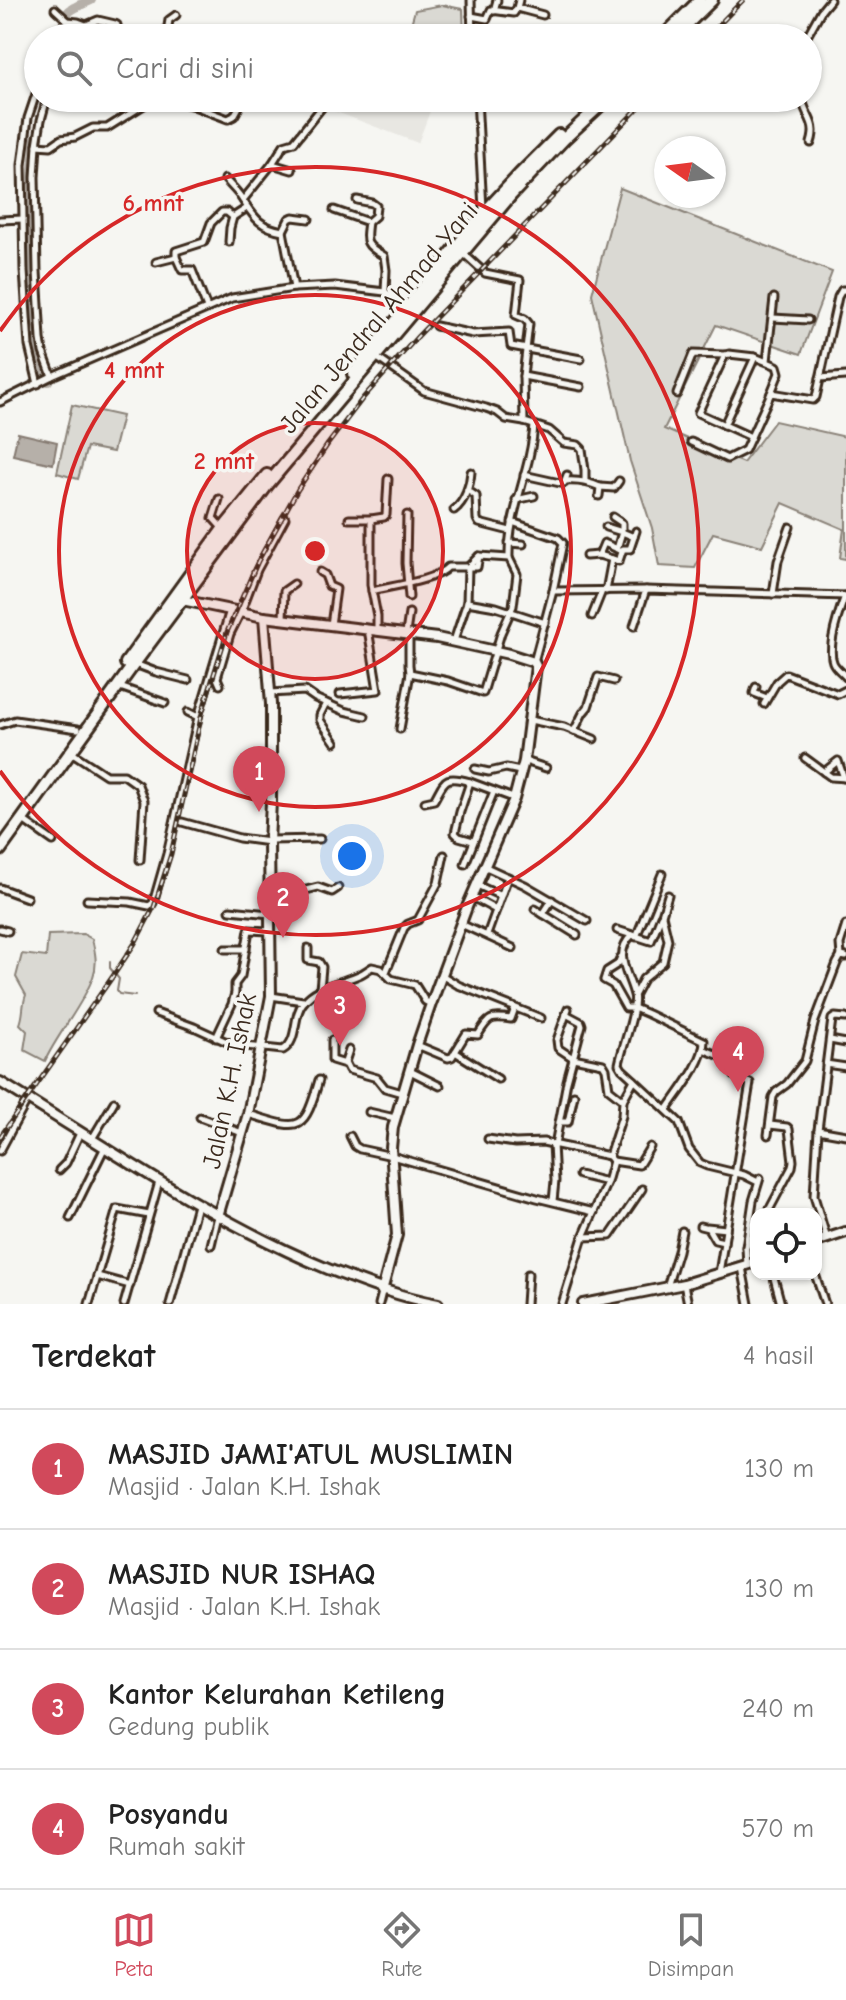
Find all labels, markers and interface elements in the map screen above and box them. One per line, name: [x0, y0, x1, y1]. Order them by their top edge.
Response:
search box: [24, 24, 822, 112]
icon: search: [52, 46, 96, 90]
text: Cari di sini: [116, 51, 254, 86]
north arrow: [654, 136, 726, 208]
text: 6 mnt: [122, 189, 185, 217]
street label: Jalan Jendral Ahmad Yani: [274, 196, 484, 440]
text: 4 mnt: [104, 356, 165, 384]
text: 2 mnt: [194, 447, 255, 475]
centre of rings: [301, 537, 329, 565]
pin: 1: [233, 746, 285, 812]
your location: [332, 836, 372, 876]
pin: 2: [257, 872, 309, 938]
pin: 3: [314, 980, 366, 1046]
street label: Jalan K.H. Ishak: [197, 990, 263, 1171]
pin: 4: [712, 1026, 764, 1092]
map controls: [750, 1208, 822, 1280]
button: locate: [750, 1208, 822, 1280]
text: Terdekat: [32, 1336, 155, 1376]
text: 4 hasil: [743, 1341, 814, 1371]
text: MASJID JAMI'ATUL MUSLIMIN: [108, 1437, 513, 1472]
text: 1: [53, 1454, 63, 1484]
text: 130 m: [745, 1454, 814, 1484]
text: Masjid · Jalan K.H. Ishak: [108, 1472, 380, 1502]
text: MASJID NUR ISHAQ: [108, 1557, 375, 1592]
text: 2: [52, 1574, 64, 1604]
text: 130 m: [745, 1574, 814, 1604]
text: Masjid · Jalan K.H. Ishak: [108, 1592, 380, 1622]
text: Kantor Kelurahan Ketileng: [108, 1677, 446, 1712]
text: 3: [52, 1694, 64, 1724]
text: 240 m: [742, 1694, 814, 1724]
text: Gedung publik: [108, 1712, 269, 1742]
text: Posyandu: [108, 1797, 229, 1832]
text: 4: [52, 1814, 64, 1844]
text: 570 m: [742, 1814, 814, 1844]
text: Rumah sakit: [108, 1832, 244, 1862]
tab: Peta: [112, 1908, 156, 1982]
tab: Rute: [380, 1908, 424, 1982]
tab: Disimpan: [648, 1908, 734, 1982]

